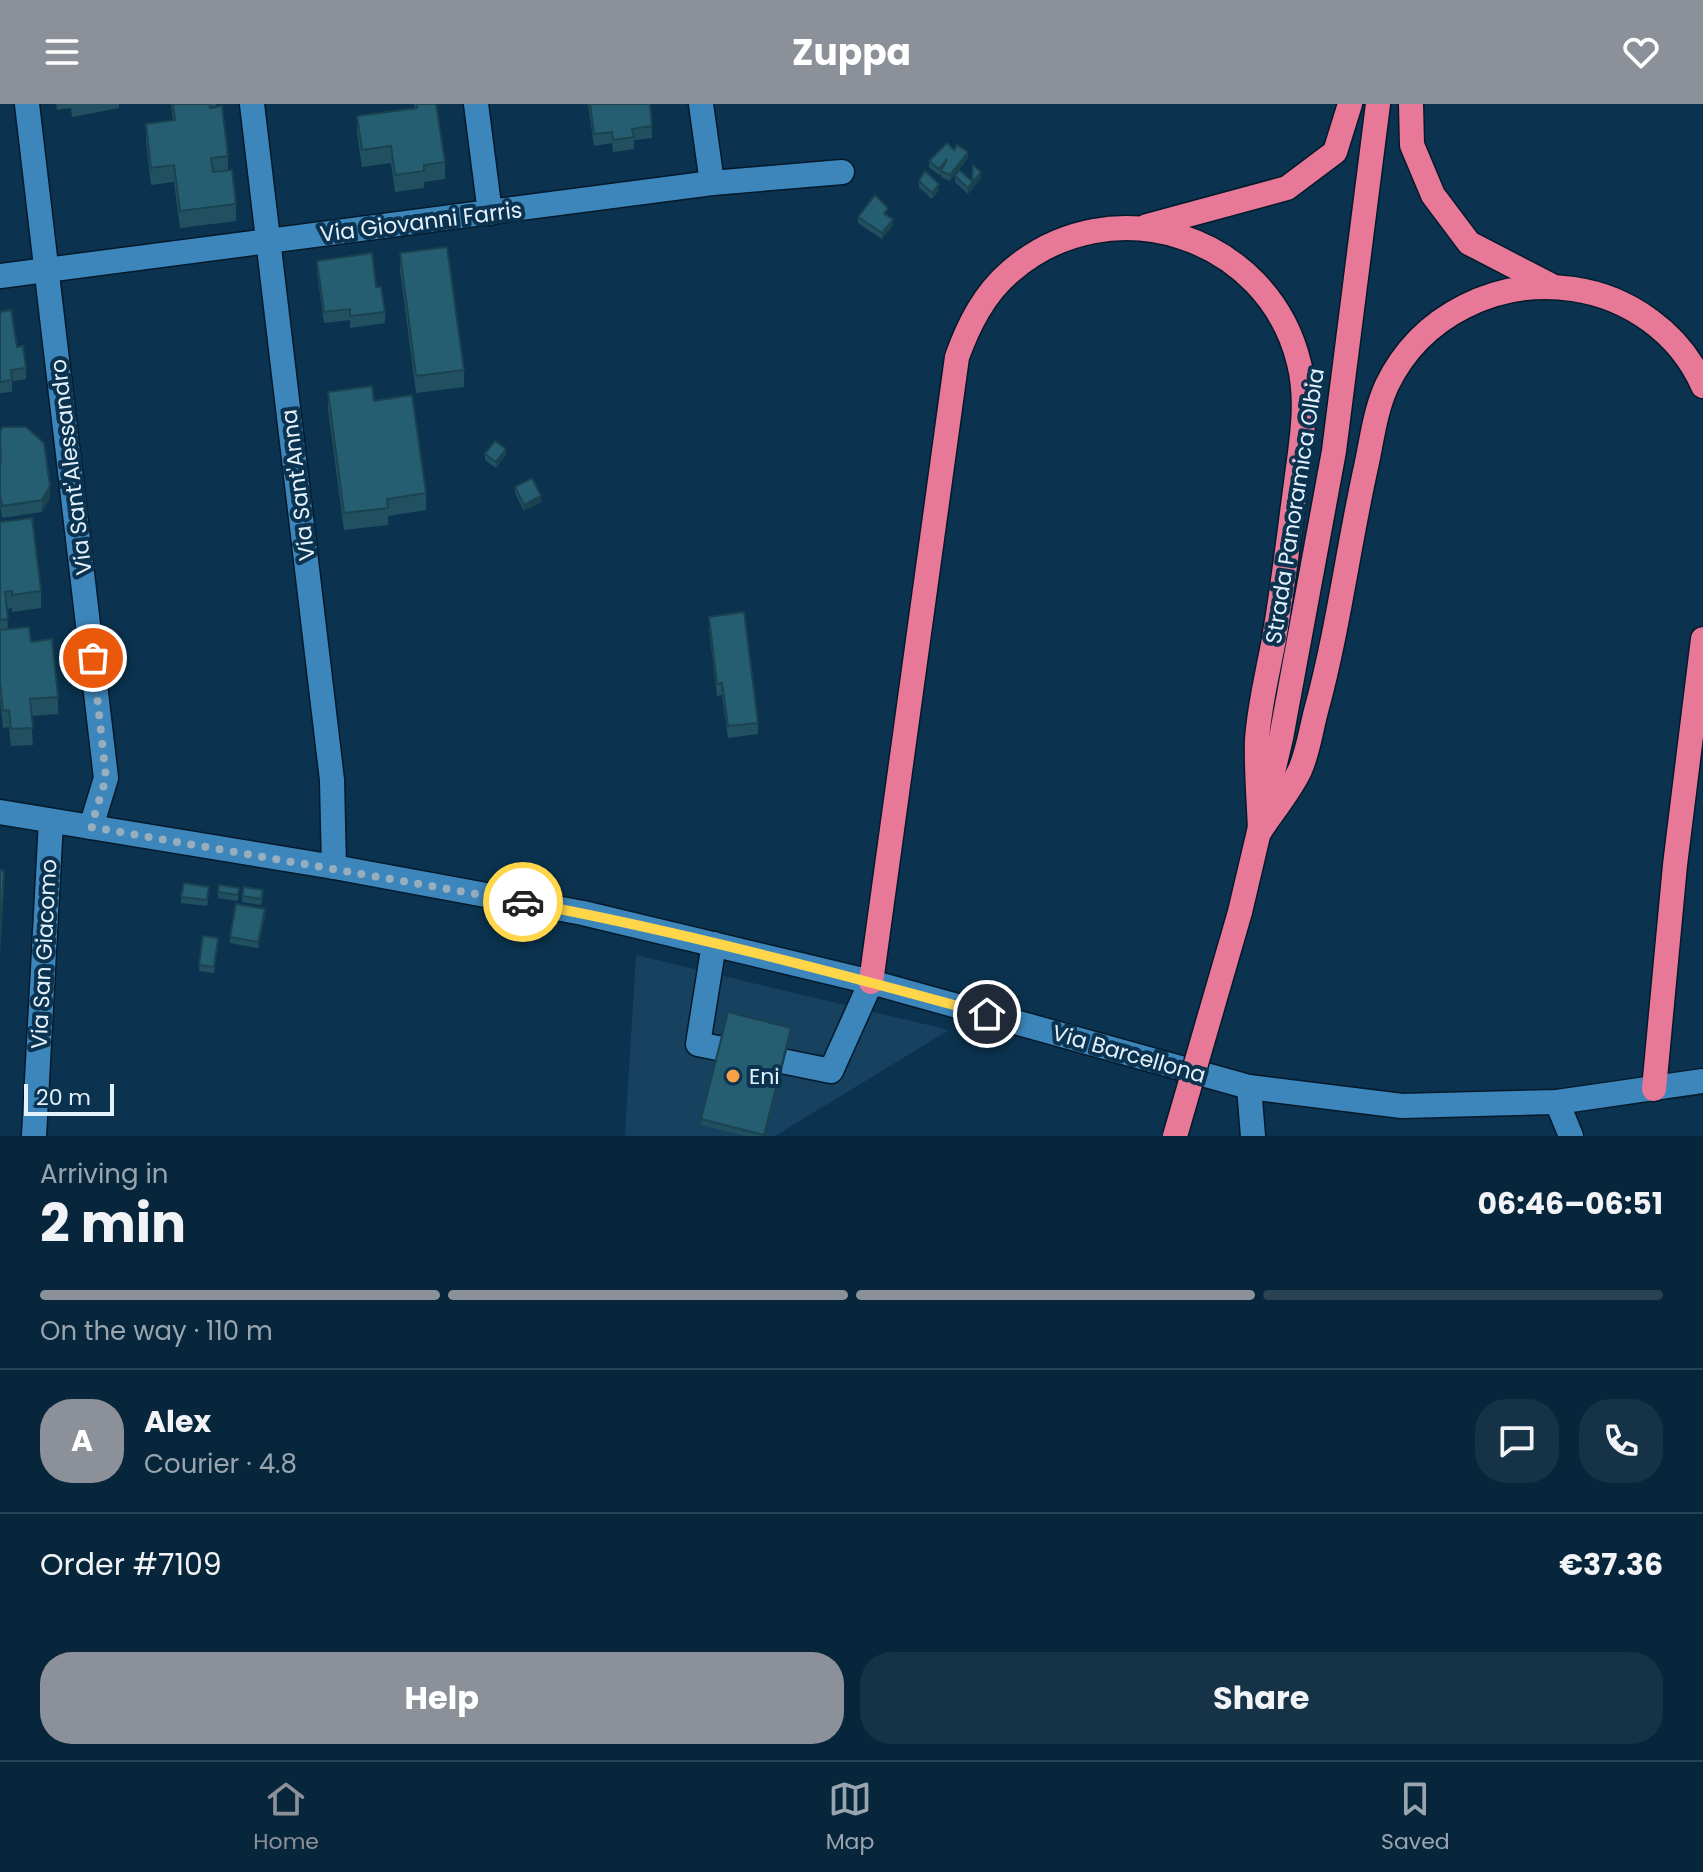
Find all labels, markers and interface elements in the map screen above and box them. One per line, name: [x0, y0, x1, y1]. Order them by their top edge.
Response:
text: Zuppa: [792, 27, 911, 78]
icon: menu: [40, 30, 84, 74]
icon: heart: [1619, 30, 1663, 74]
street label: Via Giovanni Farris: [318, 194, 524, 250]
street label: Via Sant'Alessandro: [42, 357, 100, 577]
street label: Strada Panoramica Olbia: [1258, 366, 1332, 646]
street label: Via Sant'Anna: [273, 408, 323, 562]
pin: [59, 624, 127, 692]
icon: bag: [71, 636, 115, 680]
street label: Via San Giacomo: [24, 858, 64, 1050]
courier: [483, 862, 563, 942]
icon: car: [501, 880, 545, 924]
pin: [953, 980, 1021, 1048]
icon: home: [965, 992, 1009, 1036]
street label: Via Barcellona: [1049, 1017, 1209, 1091]
place label: Eni: [749, 1061, 780, 1092]
marker: Eni: [724, 1067, 742, 1085]
scale bar: [24, 1080, 114, 1116]
text: 20 m: [36, 1082, 91, 1113]
text: Arriving in: [40, 1156, 169, 1192]
text: 06:46–06:51: [1478, 1182, 1663, 1225]
text: 2 min: [40, 1187, 186, 1260]
text: On the way · 110 m: [40, 1313, 273, 1349]
button: chat: [1475, 1399, 1559, 1483]
button: phone: [1579, 1399, 1663, 1483]
text: Alex: [144, 1400, 211, 1443]
text: A: [71, 1419, 93, 1462]
text: Courier · 4.8: [144, 1446, 297, 1482]
text: Order #7109: [40, 1543, 222, 1586]
text: €37.36: [1559, 1543, 1663, 1586]
button: Help: [40, 1652, 844, 1744]
button: Share: [860, 1652, 1663, 1744]
tab: Home: [253, 1777, 319, 1858]
tab: Map: [826, 1777, 874, 1858]
tab: Saved: [1381, 1777, 1450, 1858]

